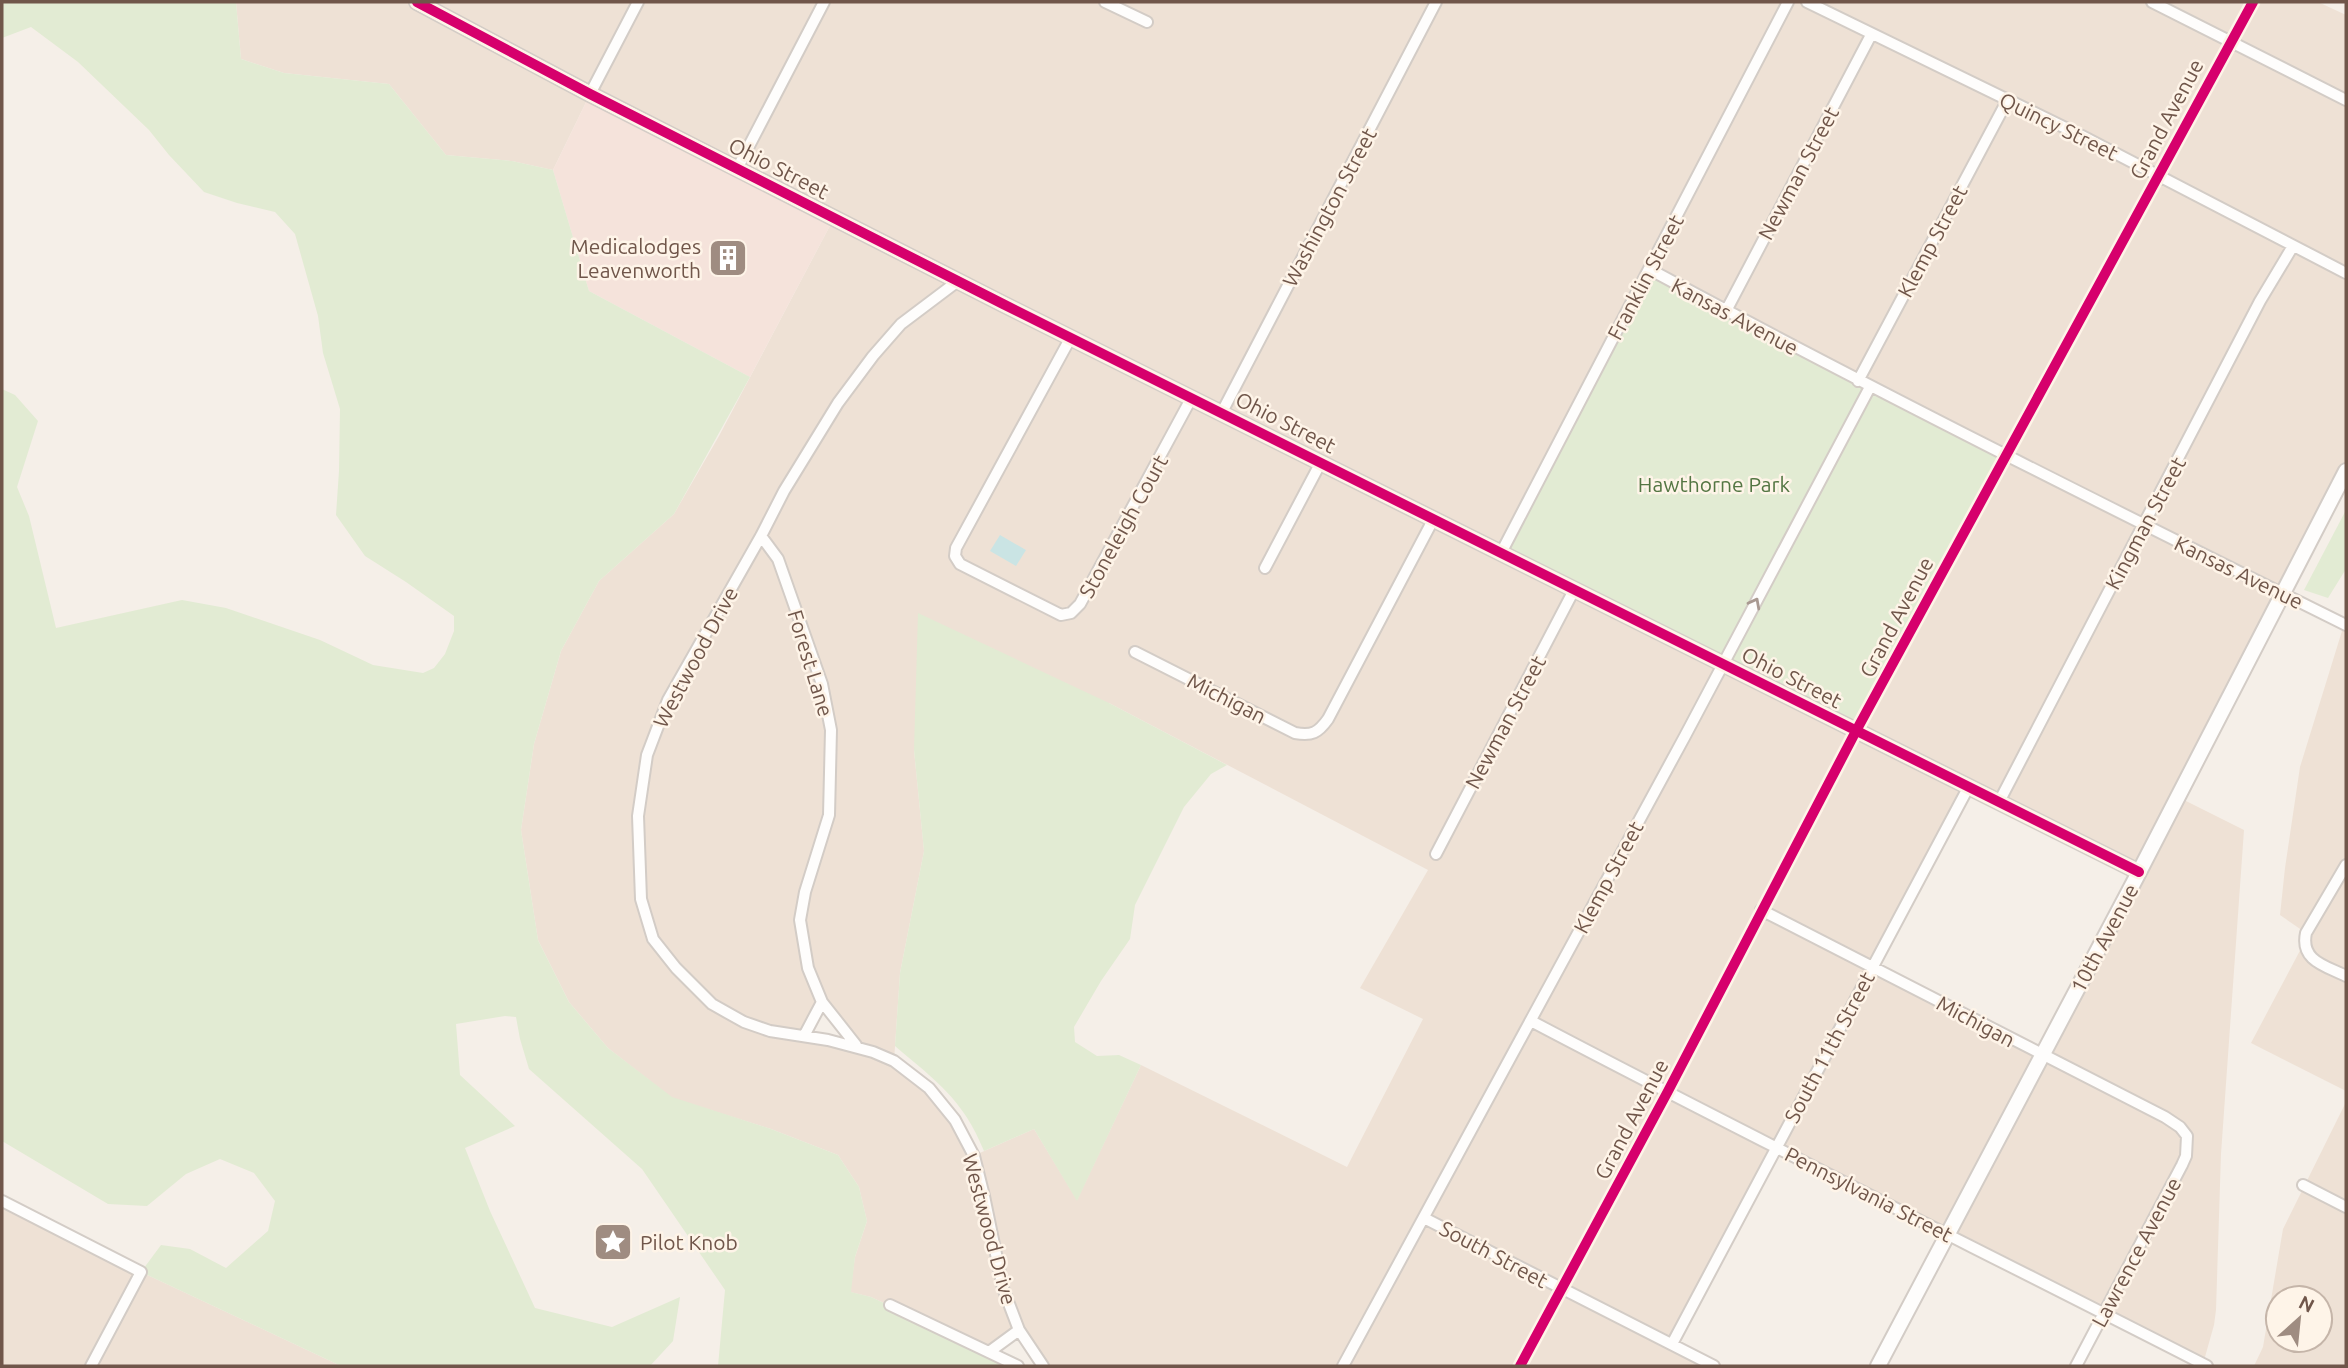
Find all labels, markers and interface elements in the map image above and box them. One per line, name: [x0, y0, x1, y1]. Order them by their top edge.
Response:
street label: Grand Avenue: [2124, 55, 2208, 183]
street label: Quincy Street: [1996, 87, 2122, 165]
street label: Newman Street: [1753, 102, 1843, 244]
street label: Washington Street: [1277, 124, 1381, 290]
street label: Ohio Street: [725, 133, 833, 203]
street label: Klemp Street: [1892, 181, 1972, 301]
street label: Franklin Street: [1602, 210, 1688, 344]
place label: Medicalodges Leavenworth: [570, 234, 701, 282]
building icon: Medicalodges Leavenworth: [707, 237, 749, 279]
street label: Kansas Avenue: [1667, 273, 1803, 359]
street label: Ohio Street: [1232, 387, 1340, 457]
street label: Stoneleigh Court: [1074, 450, 1172, 602]
street label: Kingman Street: [2100, 453, 2190, 593]
park label: Hawthorne Park: [1638, 472, 1791, 496]
street label: Kansas Avenue: [2171, 530, 2307, 614]
street label: Grand Avenue: [1854, 553, 1938, 681]
street label: Westwood Drive: [648, 583, 742, 731]
one-way arrow: [1746, 598, 1760, 611]
street label: Forest Lane: [783, 607, 839, 719]
street label: Ohio Street: [1738, 642, 1846, 712]
street label: Newman Street: [1460, 651, 1550, 793]
street label: Michigan: [1184, 668, 1270, 728]
street label: Klemp Street: [1568, 817, 1648, 937]
street label: 10th Avenue: [2065, 880, 2143, 996]
street label: South 11th Street: [1779, 967, 1879, 1127]
street label: Michigan: [1933, 990, 2019, 1052]
street label: Grand Avenue: [1589, 1055, 1673, 1183]
street label: Pennsylvania Street: [1781, 1141, 1957, 1247]
street label: Westwood Drive: [958, 1151, 1022, 1307]
street label: Lawrence Avenue: [2086, 1173, 2186, 1331]
street label: South Street: [1436, 1215, 1552, 1293]
place icon: Pilot Knob: [592, 1221, 634, 1263]
place label: Pilot Knob: [640, 1230, 738, 1254]
north arrow: [2264, 1284, 2334, 1354]
text: N: [2295, 1291, 2318, 1317]

